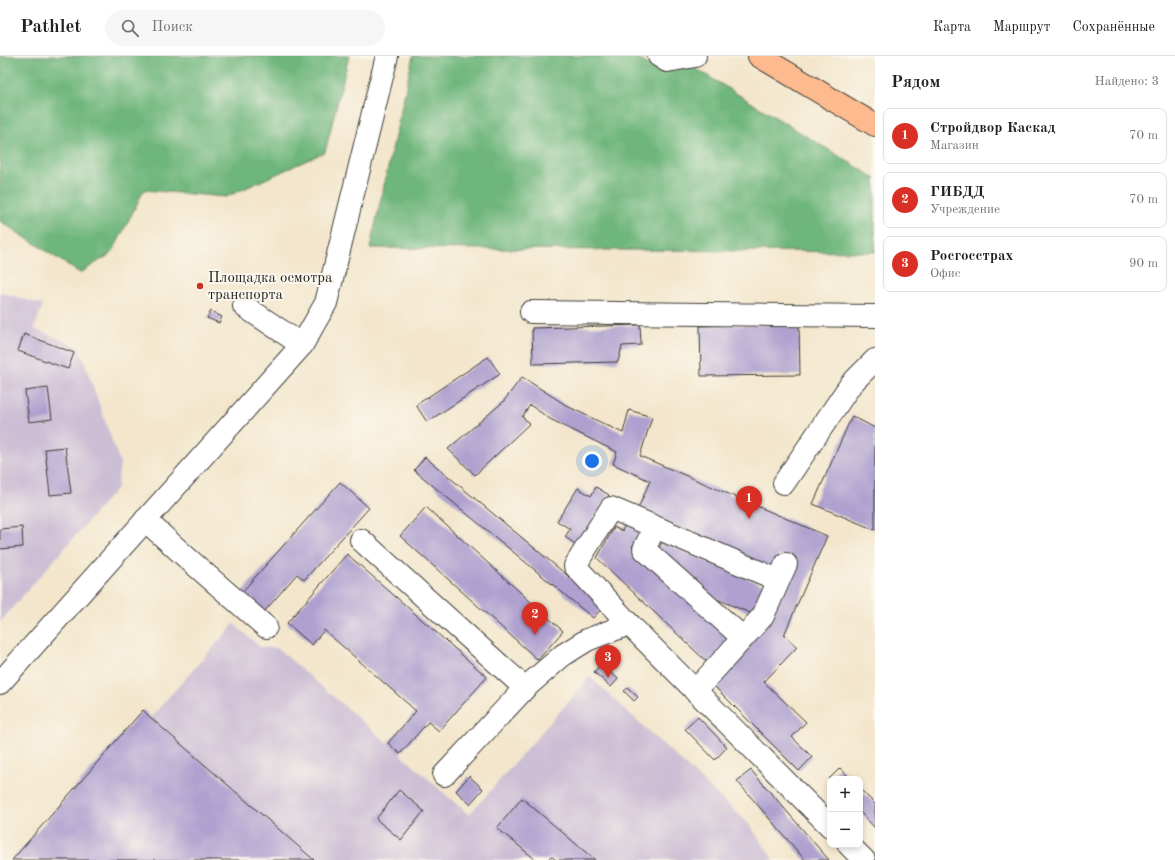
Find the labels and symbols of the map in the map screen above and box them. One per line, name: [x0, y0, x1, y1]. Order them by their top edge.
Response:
place label: Площадка осмотра транспорта: [208, 271, 333, 303]
marker: Площадка осмотра транспорта: [195, 281, 205, 291]
your location: [582, 451, 602, 471]
pin: 1: [736, 486, 762, 519]
pin: 2: [522, 602, 548, 635]
pin: 3: [595, 645, 621, 678]

